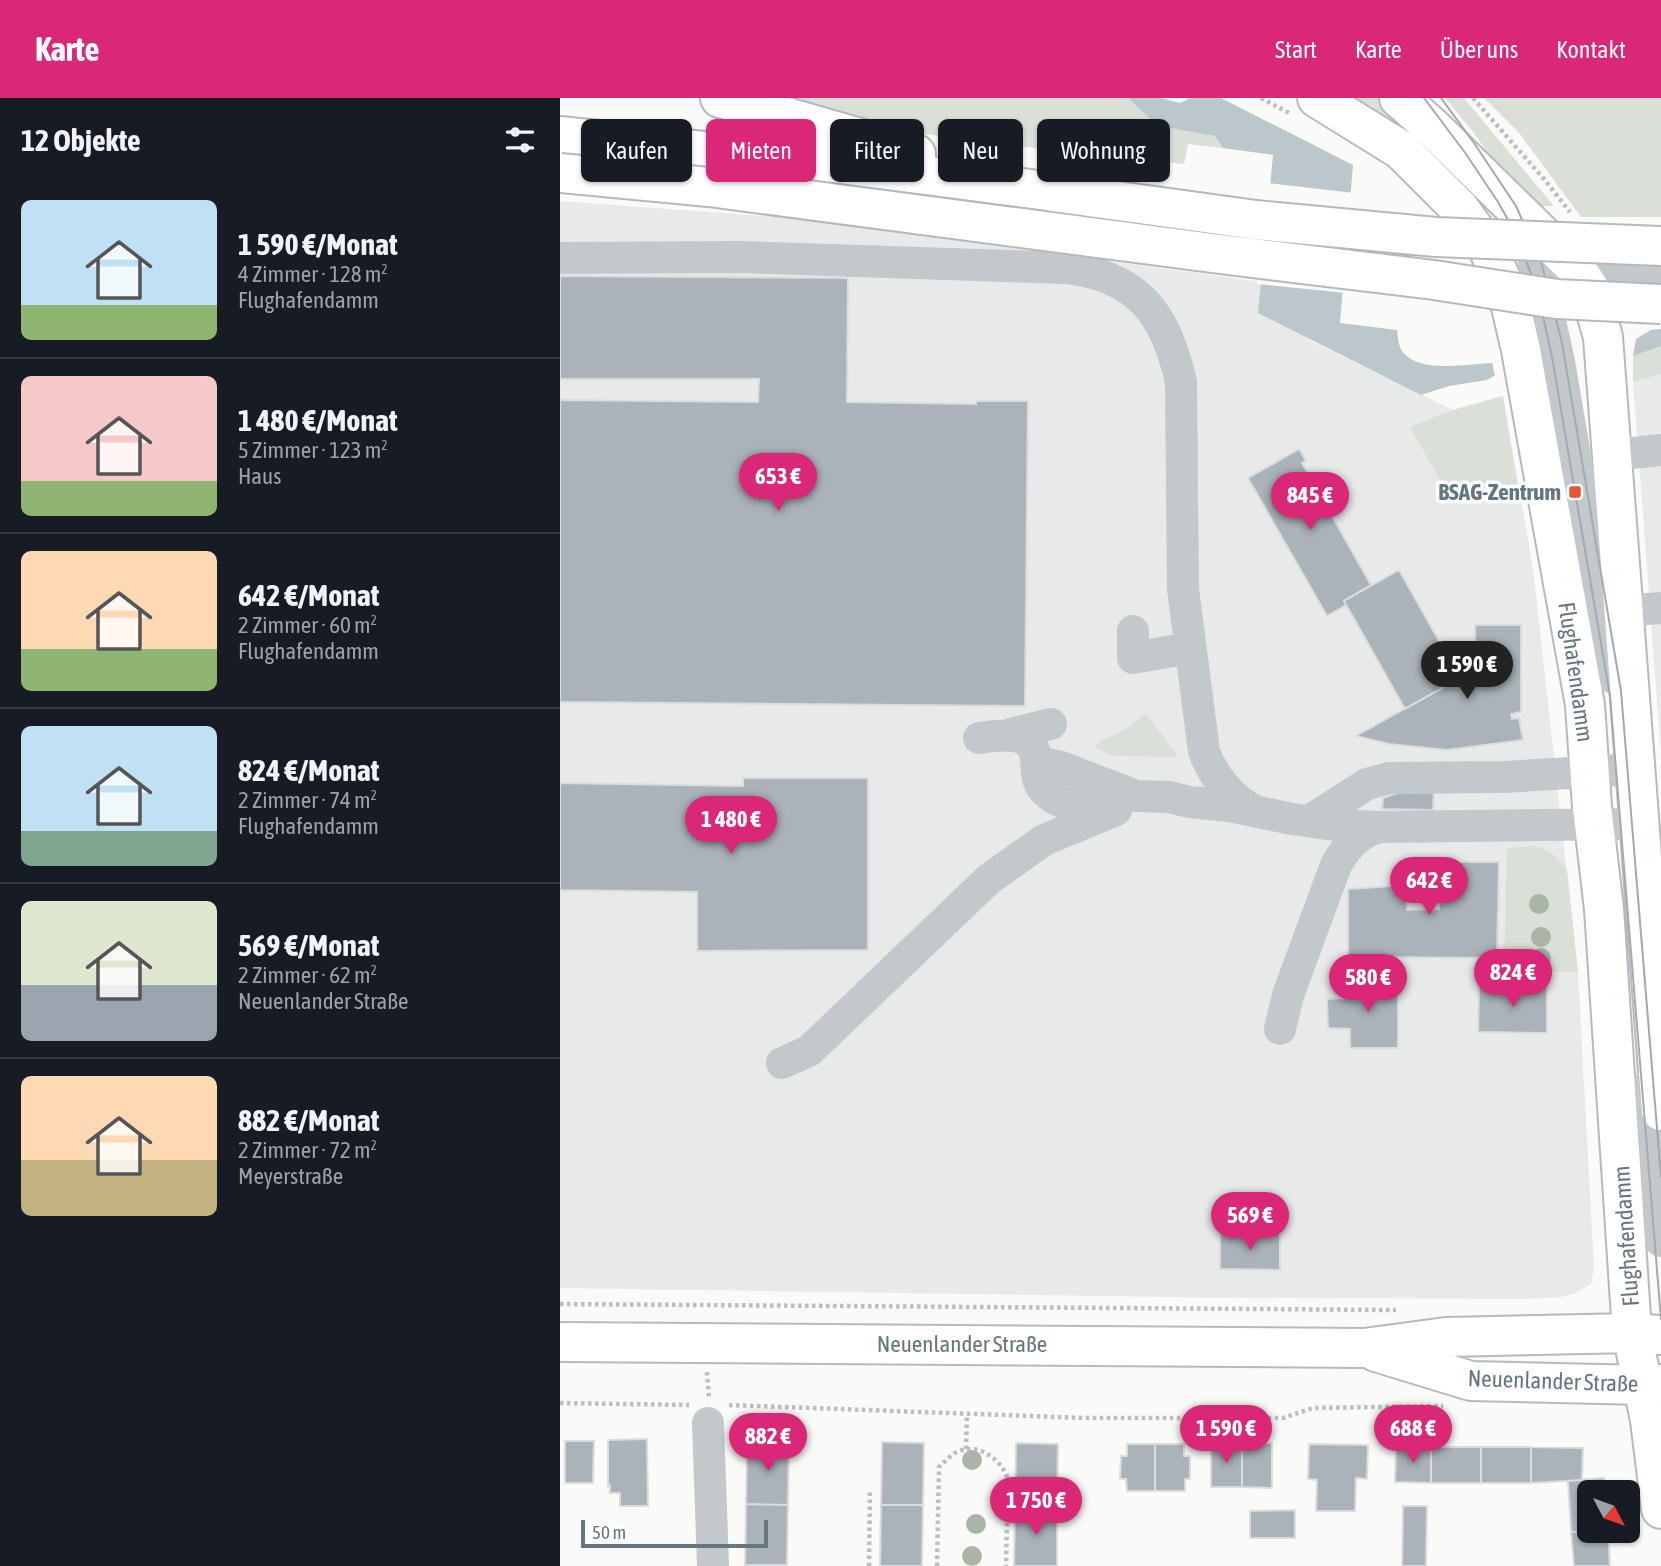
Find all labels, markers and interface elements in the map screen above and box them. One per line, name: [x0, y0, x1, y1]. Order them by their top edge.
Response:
text: Karte: [35, 30, 99, 68]
text: Start: [1275, 36, 1317, 63]
text: Karte: [1355, 36, 1402, 63]
text: Über uns: [1440, 36, 1518, 63]
text: Kontakt: [1556, 36, 1626, 63]
chip: Kaufen: [581, 119, 692, 182]
chip: Mieten: [706, 119, 816, 182]
chip: Filter: [830, 119, 924, 182]
chip: Neu: [938, 119, 1023, 182]
chip: Wohnung: [1037, 119, 1170, 182]
icon: filters: [501, 121, 539, 159]
text: 12 Objekte: [21, 123, 141, 157]
text: 1 590 €/Monat: [238, 227, 398, 261]
icon: home: [77, 228, 161, 312]
text: 4 Zimmer · 128 m²: [238, 261, 388, 287]
text: Flughafendamm: [238, 287, 379, 313]
text: 1 480 €/Monat: [238, 403, 398, 437]
icon: home: [77, 404, 161, 488]
text: 5 Zimmer · 123 m²: [238, 437, 388, 463]
pin: 653 €: [729, 454, 827, 513]
text: Haus: [238, 463, 281, 489]
text: 653 €: [755, 463, 801, 489]
pin: 845 €: [1261, 472, 1359, 532]
place label: BSAG-Zentrum: [1438, 479, 1561, 505]
text: 845 €: [1287, 482, 1333, 508]
marker: BSAG-Zentrum: [1567, 484, 1583, 500]
text: 642 €/Monat: [238, 578, 379, 612]
icon: home: [77, 579, 161, 663]
street label: Flughafendamm: [1553, 600, 1599, 744]
text: 2 Zimmer · 60 m²: [238, 612, 377, 638]
text: Flughafendamm: [238, 638, 379, 664]
pin: 1 590 €: [1402, 642, 1532, 701]
text: 1 590 €: [1437, 651, 1497, 677]
text: 824 €/Monat: [238, 753, 379, 787]
icon: home: [77, 754, 161, 838]
text: 2 Zimmer · 74 m²: [238, 787, 377, 813]
pin: 1 480 €: [666, 796, 796, 856]
text: 1 480 €: [701, 806, 761, 832]
text: Flughafendamm: [238, 813, 379, 839]
pin: 642 €: [1380, 858, 1478, 917]
text: 642 €: [1406, 867, 1452, 893]
text: 569 €/Monat: [238, 928, 379, 962]
icon: home: [77, 929, 161, 1013]
pin: 824 €: [1464, 950, 1562, 1009]
pin: 580 €: [1319, 954, 1417, 1014]
text: 824 €: [1490, 959, 1536, 985]
text: 2 Zimmer · 62 m²: [238, 962, 377, 988]
text: 580 €: [1345, 964, 1391, 990]
text: Neuenlander Straße: [238, 988, 409, 1014]
text: 882 €/Monat: [238, 1103, 379, 1137]
icon: home: [77, 1104, 161, 1188]
text: 2 Zimmer · 72 m²: [238, 1137, 377, 1163]
text: Meyerstraße: [238, 1163, 343, 1189]
street label: Flughafendamm: [1608, 1165, 1644, 1307]
pin: 569 €: [1201, 1192, 1299, 1252]
text: 569 €: [1227, 1202, 1273, 1228]
street label: Neuenlander Straße: [877, 1331, 1047, 1357]
street label: Neuenlander Straße: [1467, 1365, 1639, 1397]
pin: 1 590 €: [1161, 1406, 1291, 1465]
pin: 688 €: [1364, 1406, 1462, 1465]
pin: 882 €: [719, 1414, 817, 1473]
text: 1 590 €: [1196, 1415, 1256, 1441]
text: 688 €: [1390, 1415, 1436, 1441]
text: 882 €: [745, 1423, 791, 1449]
pin: 1 750 €: [971, 1478, 1101, 1537]
north arrow: [1577, 1480, 1640, 1544]
map controls: [1577, 1480, 1640, 1543]
text: 1 750 €: [1006, 1487, 1066, 1513]
scale bar: [581, 1517, 768, 1549]
text: 50 m: [592, 1521, 626, 1543]

